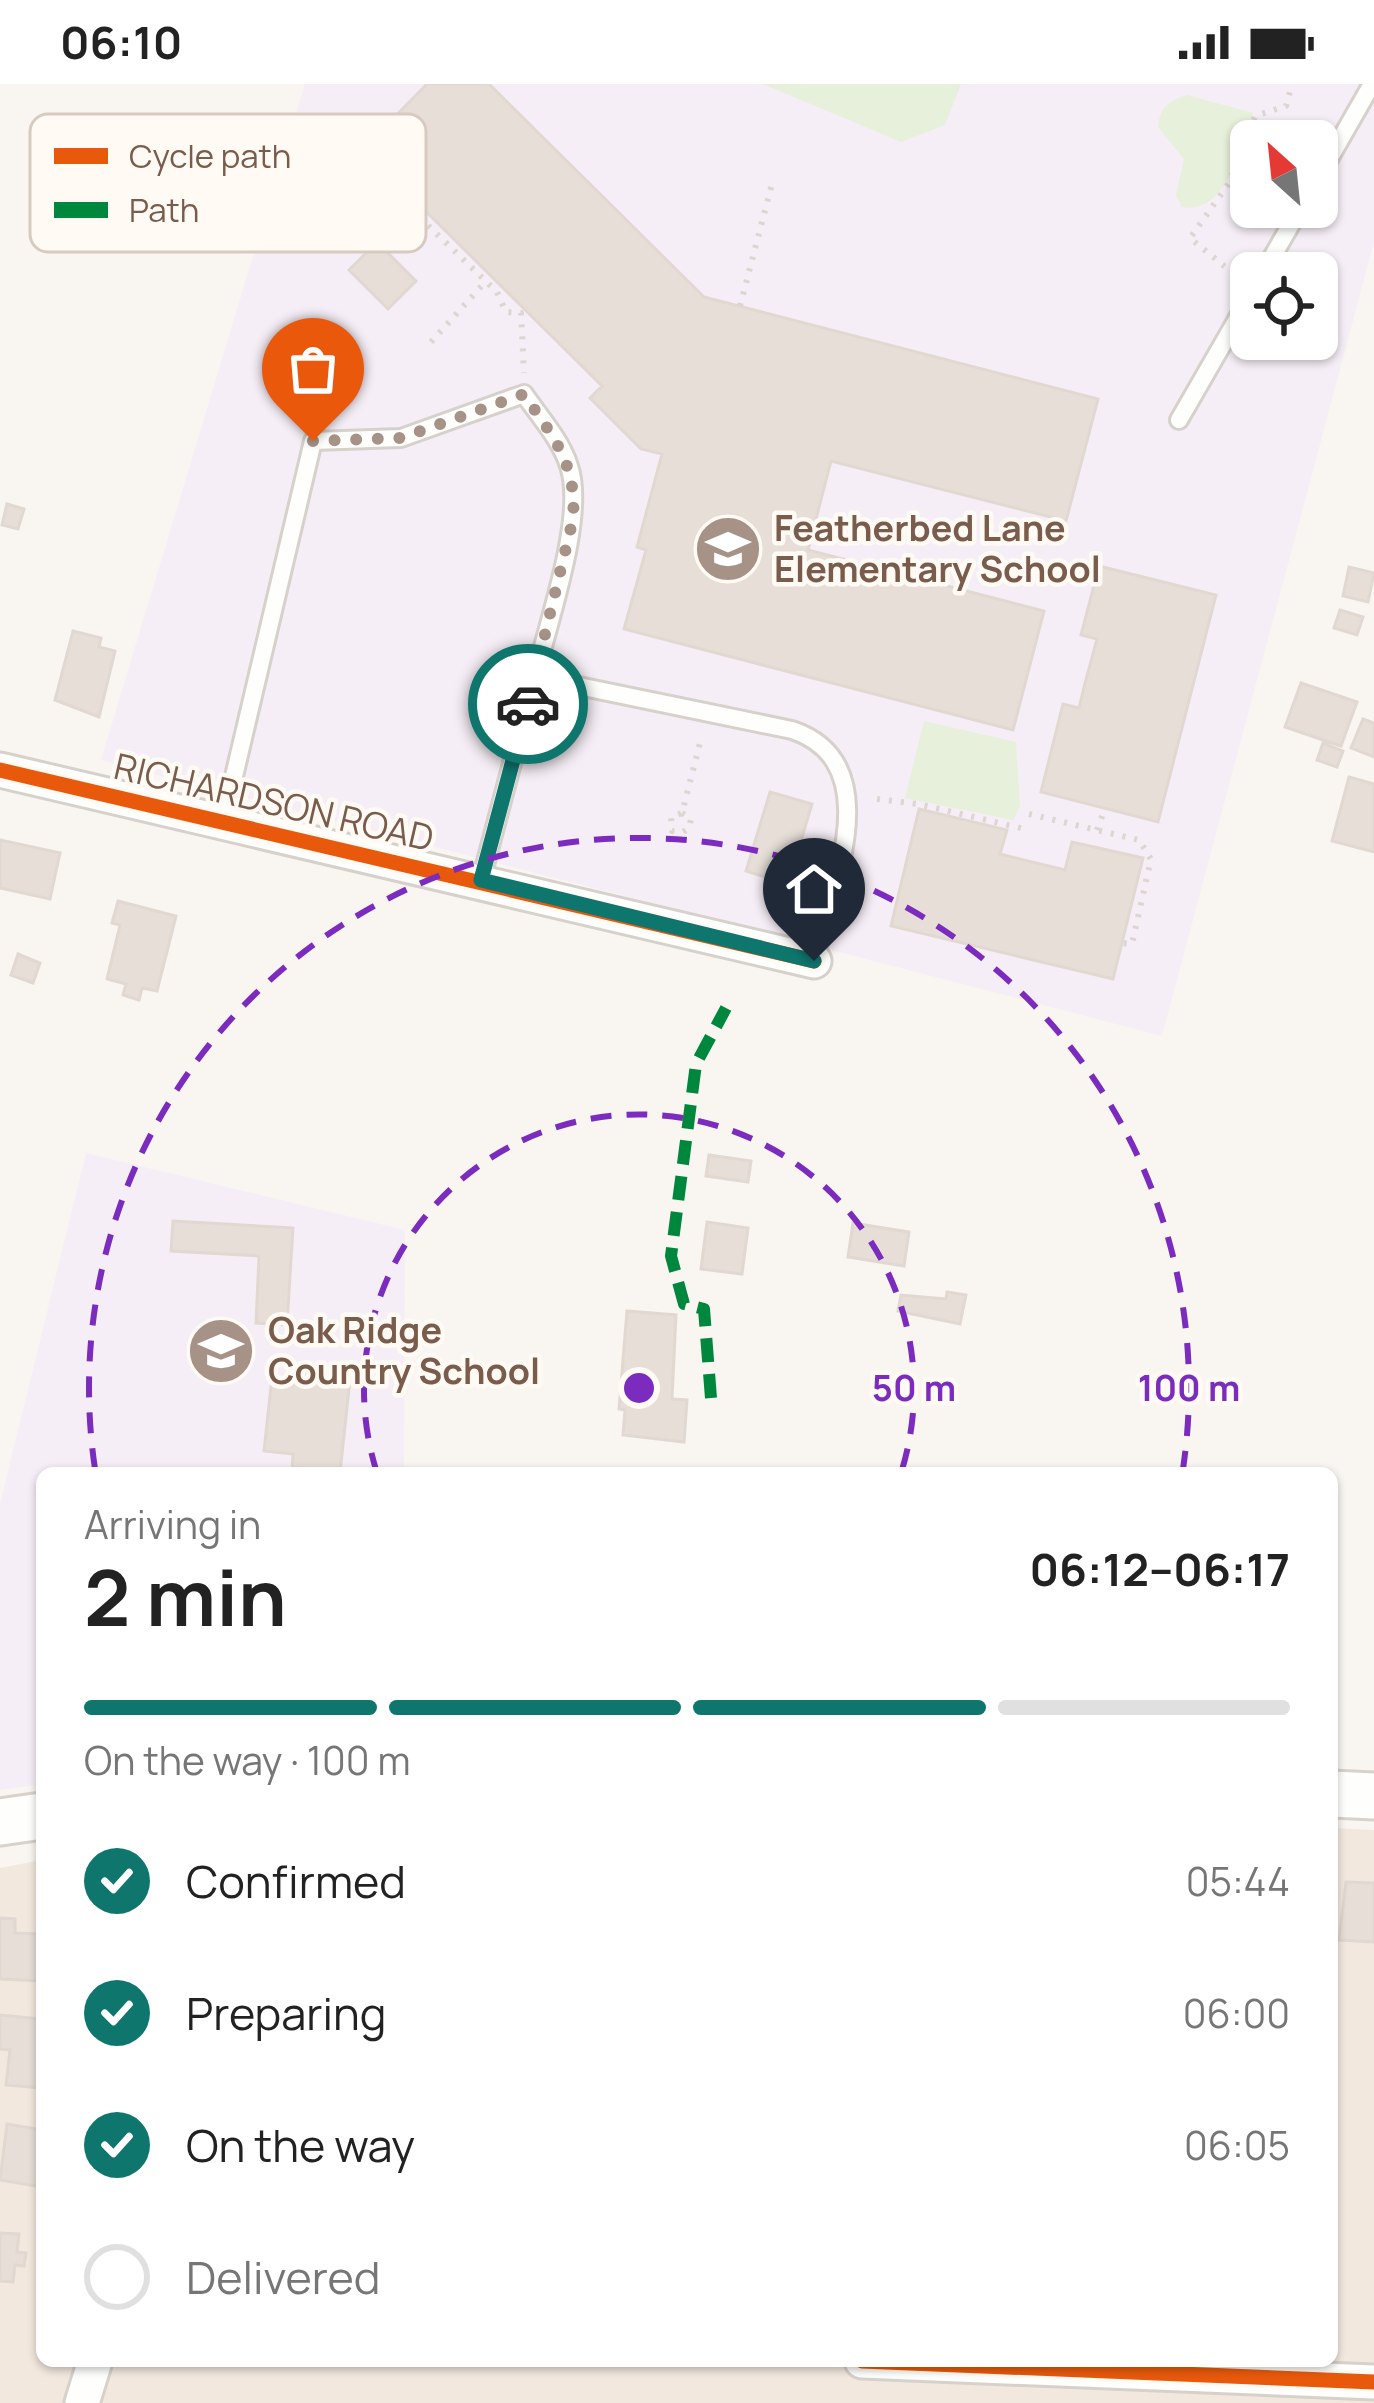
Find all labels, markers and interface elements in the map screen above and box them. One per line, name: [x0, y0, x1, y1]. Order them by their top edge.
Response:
text: 06:10: [60, 11, 182, 73]
legend: [30, 114, 426, 252]
north arrow: [1230, 120, 1338, 228]
map controls: [1230, 120, 1338, 360]
text: Cycle path: [129, 133, 291, 178]
text: Path: [129, 187, 199, 232]
button: locate: [1230, 252, 1338, 360]
pin: [262, 318, 364, 441]
icon: bag: [280, 336, 346, 402]
place label: Featherbed Lane Elementary School: [774, 503, 1101, 593]
school or university icon: Featherbed Lane Elementary School: [693, 514, 763, 584]
courier: [468, 644, 588, 764]
icon: car: [495, 671, 561, 737]
street label: RICHARDSON ROAD: [110, 741, 439, 862]
pin: [763, 838, 865, 961]
icon: home: [781, 856, 847, 922]
place label: Oak Ridge Country School: [268, 1305, 540, 1395]
school or university icon: Oak Ridge Country School: [186, 1316, 256, 1386]
text: 50 m: [872, 1363, 956, 1412]
text: 100 m: [1138, 1363, 1240, 1412]
centre of rings: [618, 1367, 660, 1409]
text: Arriving in: [84, 1497, 261, 1551]
text: 06:12–06:17: [1029, 1538, 1290, 1600]
text: 2 min: [84, 1543, 287, 1649]
text: On the way · 100 m: [84, 1733, 411, 1787]
icon: check: [84, 1848, 150, 1914]
text: Confirmed: [186, 1850, 406, 1912]
text: 05:44: [1186, 1854, 1290, 1908]
icon: check: [84, 1980, 150, 2046]
text: Preparing: [186, 1982, 386, 2044]
text: 06:00: [1183, 1986, 1290, 2040]
icon: check: [84, 2112, 150, 2178]
text: On the way: [186, 2114, 415, 2176]
text: 06:05: [1184, 2118, 1290, 2172]
text: Delivered: [186, 2246, 381, 2308]

